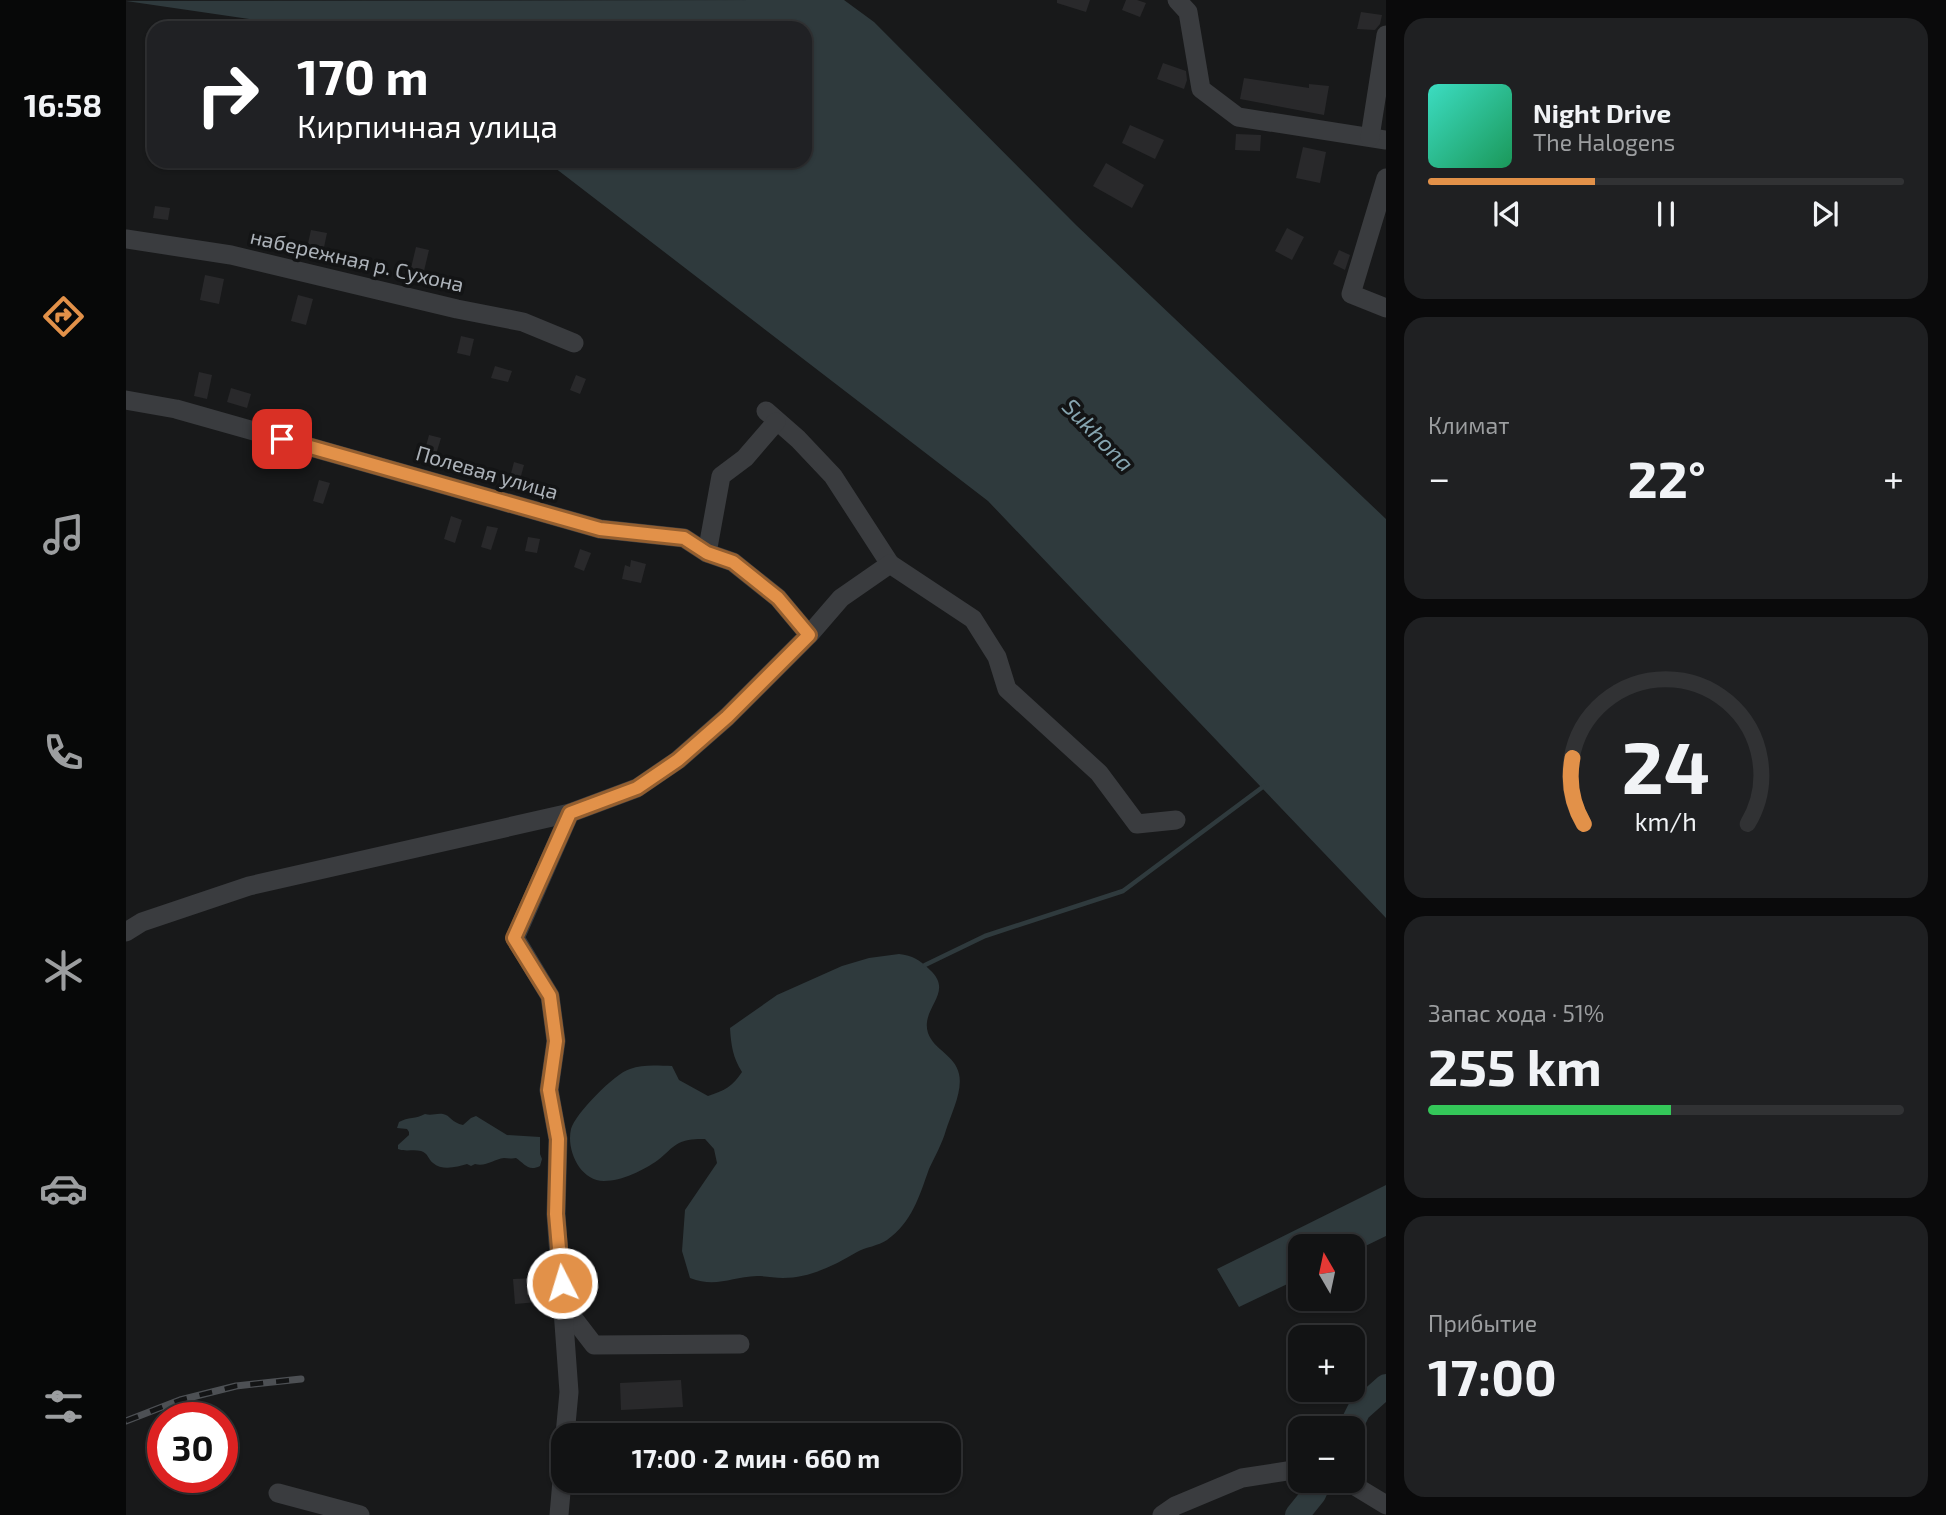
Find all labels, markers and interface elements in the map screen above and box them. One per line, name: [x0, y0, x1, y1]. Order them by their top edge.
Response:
text: 170 m: [297, 46, 429, 105]
icon: right: [182, 49, 273, 140]
text: 16:58: [24, 85, 102, 123]
text: Night Drive: [1533, 97, 1671, 128]
text: Кирпичная улица: [297, 106, 558, 144]
text: The Halogens: [1533, 128, 1675, 156]
icon: previous: [1488, 195, 1526, 233]
icon: pause: [1647, 195, 1685, 233]
icon: next: [1806, 195, 1844, 233]
street label: набережная р. Сухона: [248, 223, 467, 297]
icon: directions: [39, 292, 88, 341]
water label: Sukhona: [1057, 392, 1140, 477]
pin: [252, 409, 312, 469]
text: Климат: [1428, 411, 1509, 439]
icon: arrive: [263, 420, 301, 458]
street label: Полевая улица: [413, 439, 562, 505]
text: 22°: [1627, 446, 1706, 508]
text: −: [1428, 454, 1450, 500]
text: +: [1883, 454, 1904, 500]
icon: music: [39, 510, 88, 559]
text: 24: [1622, 721, 1710, 809]
icon: phone: [39, 728, 88, 777]
text: km/h: [1635, 805, 1697, 835]
icon: climate: [39, 946, 88, 995]
text: Запас хода · 51%: [1428, 999, 1604, 1027]
text: 255 km: [1428, 1034, 1602, 1096]
icon: car: [39, 1164, 88, 1213]
north arrow: [1288, 1234, 1365, 1311]
map controls: [1288, 1234, 1365, 1493]
position arrow: [525, 1246, 599, 1320]
text: Прибытие: [1428, 1309, 1537, 1337]
button: +: [1288, 1325, 1365, 1402]
text: 17:00: [1428, 1344, 1557, 1406]
icon: filters: [39, 1382, 88, 1431]
speed limit sign: 30: [147, 1402, 238, 1493]
button: −: [1288, 1416, 1365, 1493]
text: 17:00 · 2 мин · 660 m: [632, 1442, 880, 1473]

